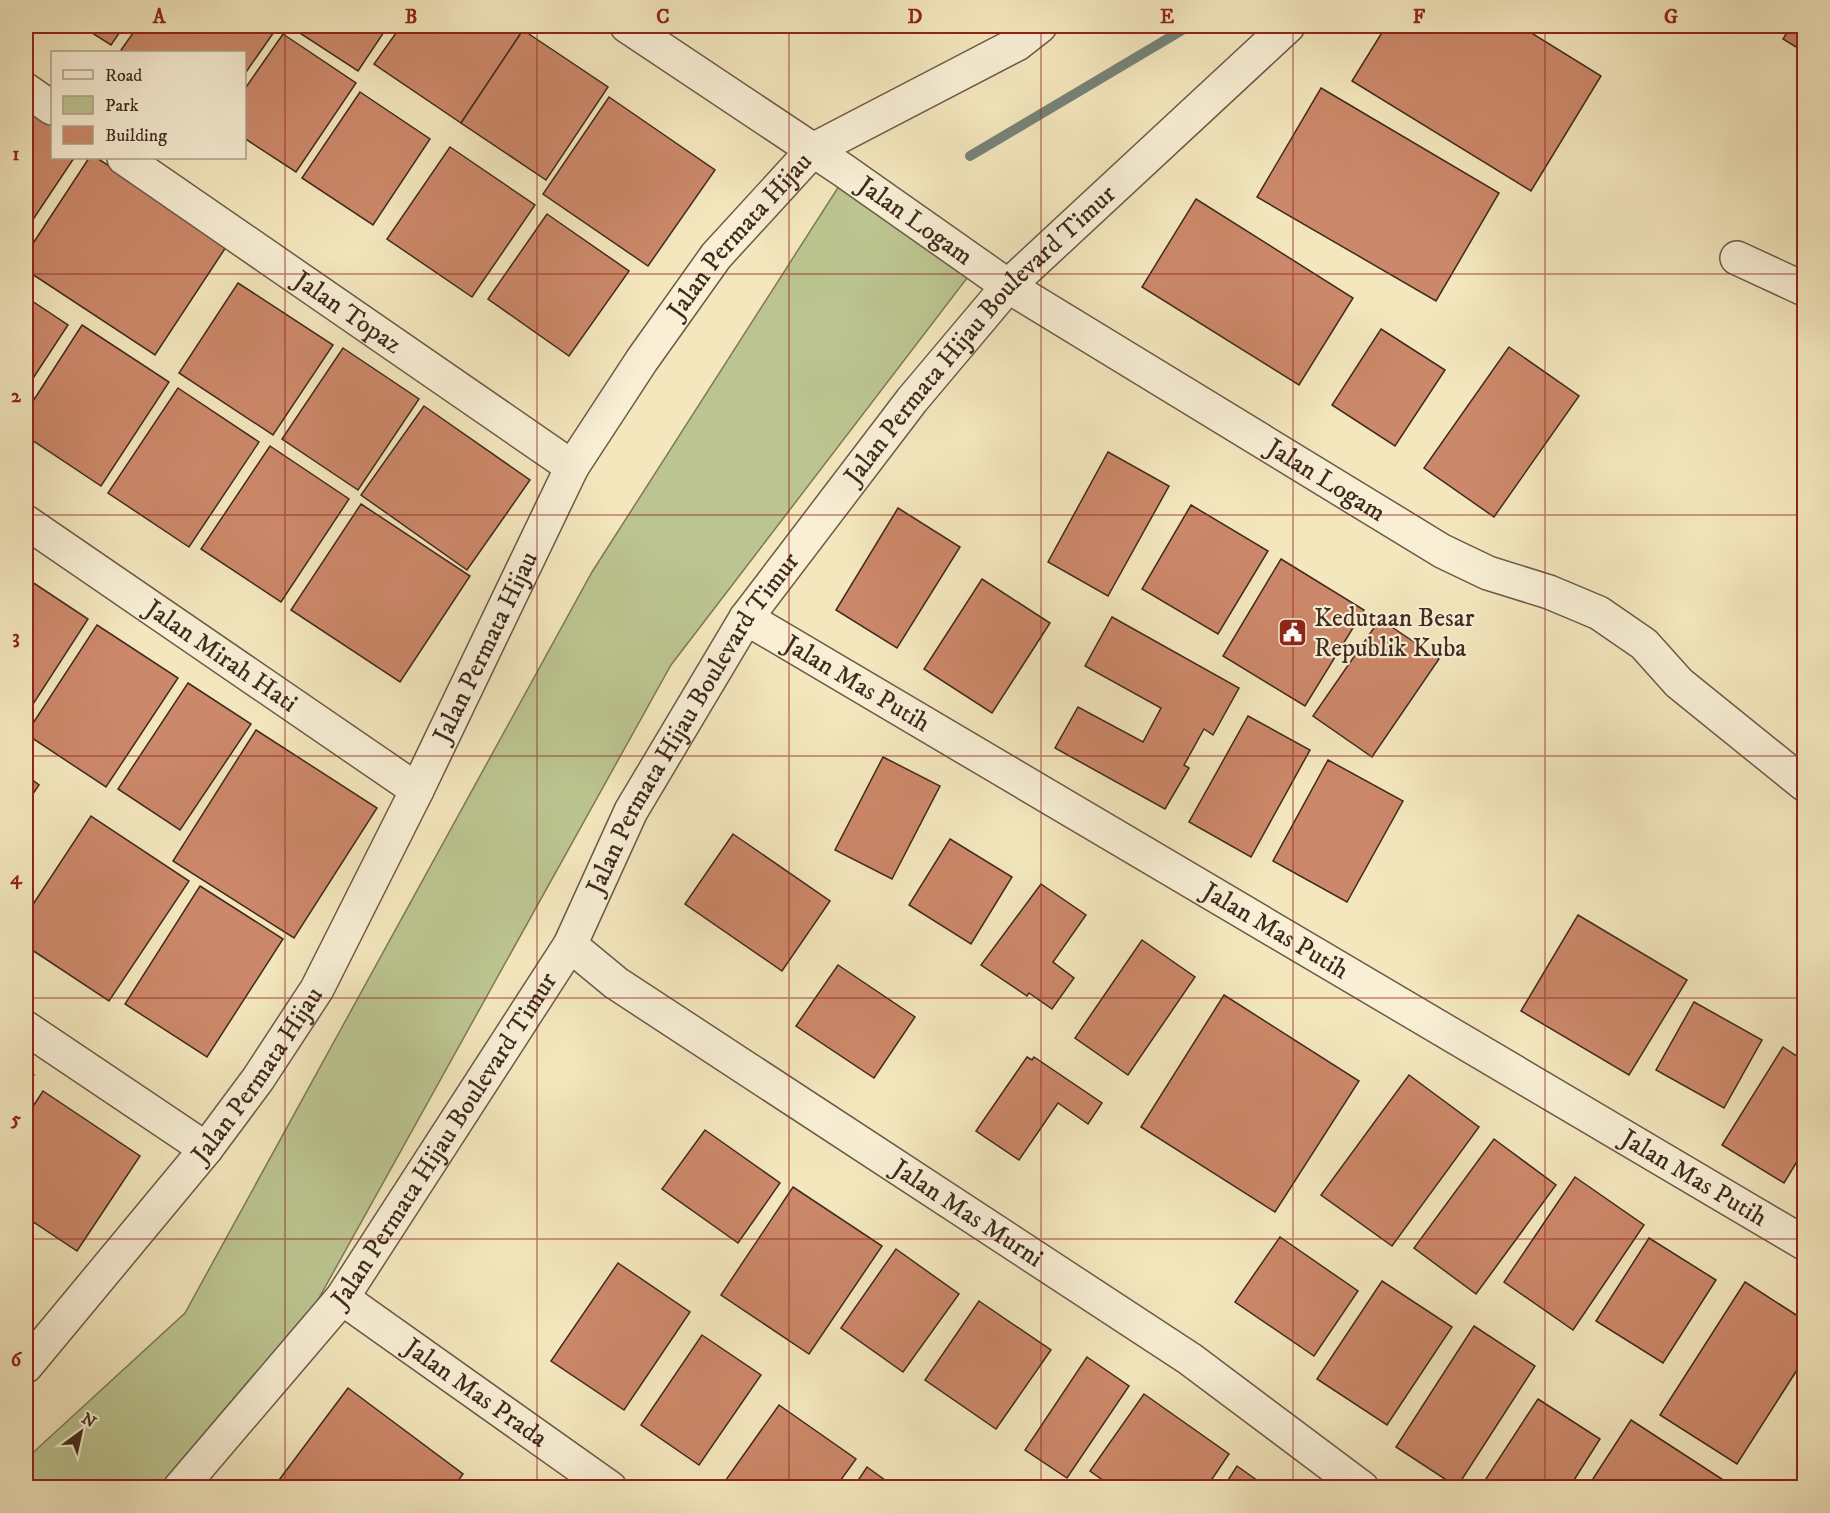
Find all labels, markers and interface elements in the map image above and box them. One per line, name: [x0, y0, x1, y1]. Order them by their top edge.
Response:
text: A: [152, 5, 167, 30]
text: B: [405, 5, 417, 30]
text: C: [656, 5, 670, 30]
text: D: [908, 5, 923, 30]
text: E: [1160, 5, 1174, 30]
text: F: [1413, 5, 1426, 30]
text: G: [1664, 5, 1678, 30]
legend: [51, 51, 246, 159]
text: Road: [105, 65, 142, 87]
text: Park: [105, 95, 139, 117]
text: Building: [105, 125, 167, 147]
text: 1: [12, 142, 20, 167]
street label: Jalan Permata Hijau: [659, 145, 819, 327]
street label: Jalan Logam: [850, 168, 979, 273]
street label: Jalan Permata Hijau Boulevard Timur: [836, 178, 1123, 493]
street label: Jalan Topaz: [286, 263, 408, 361]
text: 2: [11, 384, 22, 409]
street label: Jalan Logam: [1259, 430, 1392, 529]
street label: Jalan Permata Hijau Boulevard Timur: [578, 545, 807, 901]
street label: Jalan Permata Hijau: [425, 546, 545, 750]
street label: Jalan Mirah Hati: [137, 591, 304, 720]
place label: Kedutaan Besar Republik Kuba: [1314, 602, 1475, 665]
public building icon: Kedutaan Besar Republik Kuba: [1277, 617, 1309, 649]
text: 3: [12, 625, 20, 650]
street label: Jalan Mas Putih: [776, 627, 937, 740]
text: 4: [10, 866, 23, 891]
street label: Jalan Mas Putih: [1195, 874, 1355, 987]
street label: Jalan Permata Hijau Boulevard Timur: [323, 966, 565, 1316]
street label: Jalan Permata Hijau: [183, 981, 330, 1172]
text: 5: [10, 1107, 21, 1132]
street label: Jalan Mas Putih: [1613, 1121, 1773, 1234]
street label: Jalan Mas Murni: [884, 1151, 1049, 1275]
street label: Jalan Mas Prada: [396, 1330, 554, 1455]
text: 6: [11, 1348, 23, 1373]
north arrow: [51, 1402, 111, 1462]
text: N: [78, 1408, 100, 1432]

